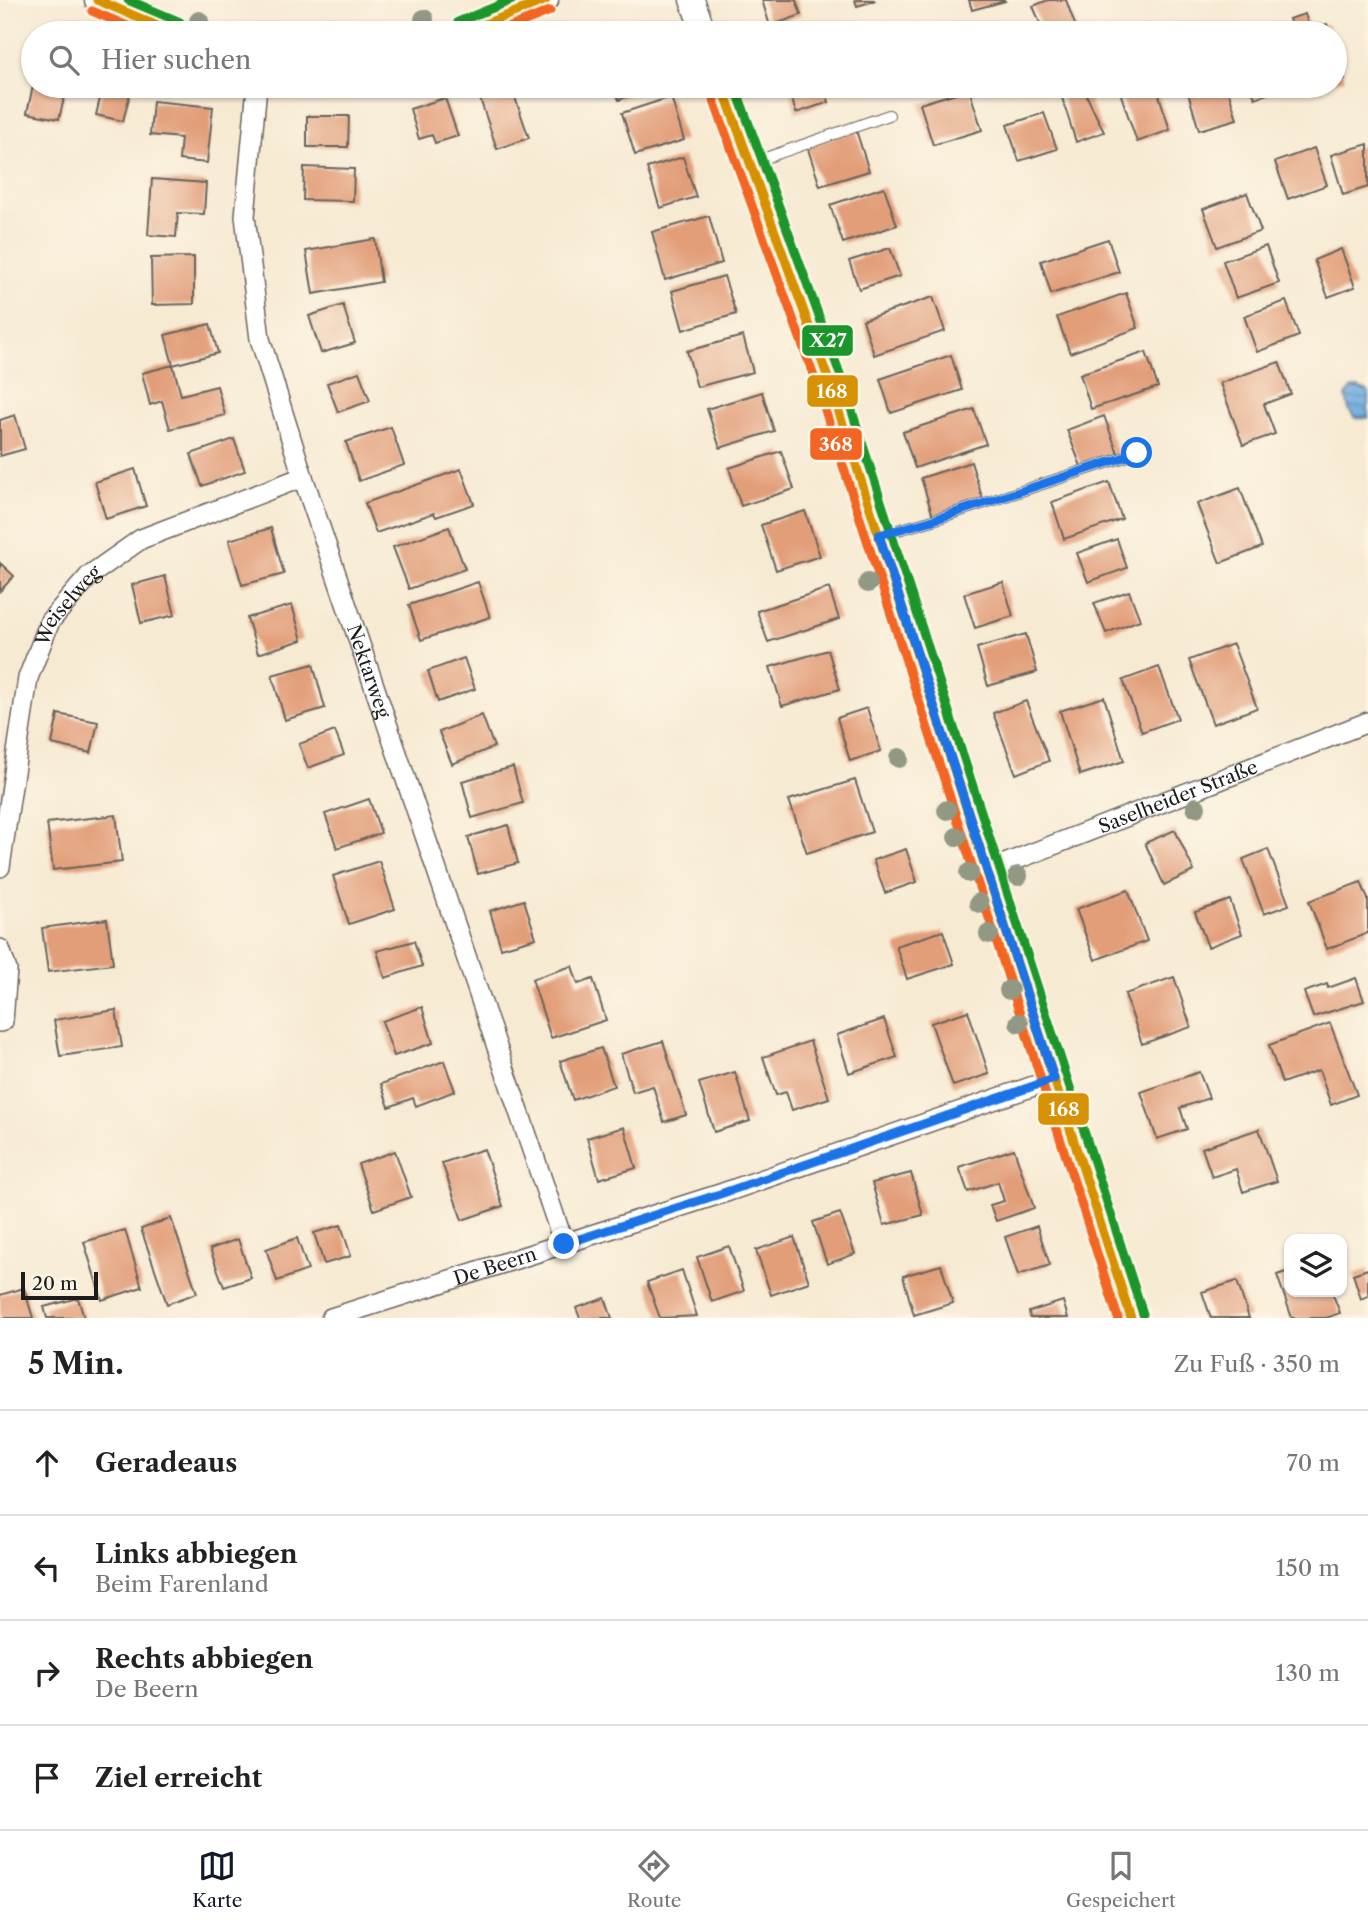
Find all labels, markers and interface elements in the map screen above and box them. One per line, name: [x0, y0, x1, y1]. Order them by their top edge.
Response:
search box: [21, 21, 1347, 98]
icon: search: [45, 41, 83, 79]
text: Hier suchen: [101, 44, 251, 76]
line badge: X27: [801, 324, 854, 357]
text: X27: [808, 329, 847, 352]
line badge: 168: [806, 374, 859, 408]
text: 168: [816, 380, 848, 403]
line badge: 368: [809, 427, 863, 461]
text: 368: [819, 433, 853, 456]
route start: [1121, 437, 1152, 468]
street label: Weiselweg: [30, 559, 105, 650]
street label: Nektarweg: [342, 621, 396, 722]
street label: Saselheider Straße: [1095, 755, 1261, 838]
line badge: 168: [1037, 1092, 1090, 1126]
text: 168: [1048, 1098, 1080, 1121]
route end: [548, 1228, 579, 1259]
map controls: [1284, 1234, 1347, 1297]
button: layers: [1284, 1234, 1347, 1297]
street label: De Beern: [451, 1242, 539, 1290]
scale bar: [21, 1269, 98, 1301]
text: 20 m: [32, 1272, 78, 1295]
text: 5 Min.: [28, 1345, 124, 1382]
text: Zu Fuß · 350 m: [1174, 1350, 1340, 1378]
icon: ahead: [28, 1444, 66, 1482]
text: Geradeaus: [95, 1447, 237, 1479]
text: 70 m: [1287, 1449, 1340, 1477]
text: Links abbiegen: [95, 1538, 298, 1570]
icon: left: [28, 1549, 66, 1587]
text: 150 m: [1276, 1554, 1340, 1582]
text: Beim Farenland: [95, 1570, 269, 1598]
text: Rechts abbiegen: [95, 1643, 313, 1675]
icon: right: [28, 1654, 66, 1692]
text: 130 m: [1276, 1659, 1340, 1687]
text: De Beern: [95, 1675, 199, 1703]
icon: arrive: [28, 1759, 66, 1797]
text: Ziel erreicht: [95, 1762, 262, 1794]
tab: Karte: [192, 1847, 242, 1912]
tab: Route: [627, 1847, 682, 1912]
tab: Gespeichert: [1066, 1847, 1176, 1912]

